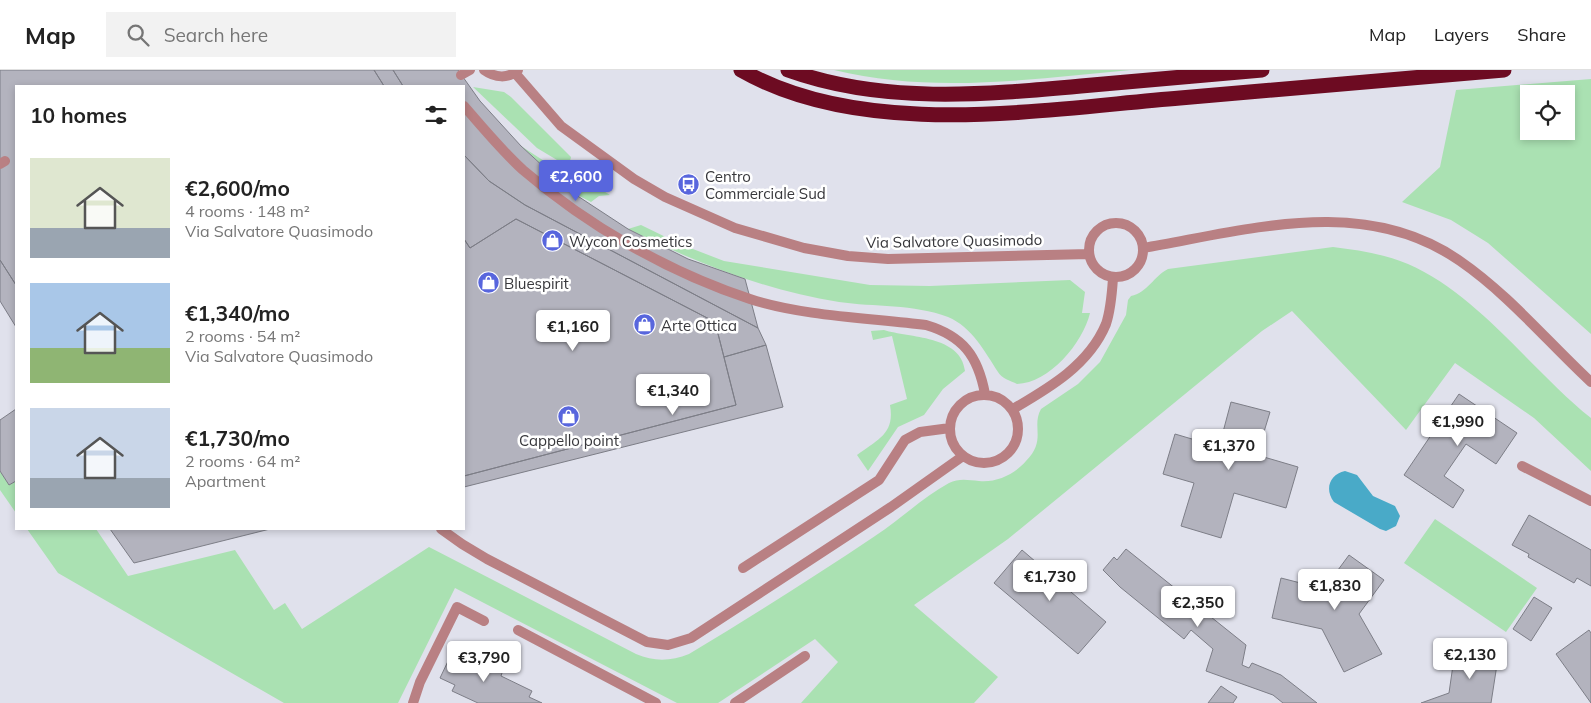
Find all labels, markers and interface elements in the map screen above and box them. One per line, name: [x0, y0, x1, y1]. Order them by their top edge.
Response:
search box: [106, 12, 456, 57]
text: Map: [25, 20, 76, 50]
icon: search: [124, 21, 152, 49]
text: Search here: [164, 23, 268, 47]
text: Map: [1369, 23, 1406, 46]
text: Layers: [1434, 23, 1489, 46]
text: Share: [1517, 23, 1566, 46]
map controls: [1520, 85, 1575, 140]
button: locate: [1520, 85, 1575, 140]
icon: filters: [422, 101, 450, 129]
text: 10 homes: [30, 102, 127, 128]
pin: €2,600: [535, 160, 617, 202]
text: €2,600: [550, 166, 602, 186]
place label: Centro Commerciale Sud: [705, 167, 826, 203]
bus stop icon: Centro Commerciale Sud: [677, 173, 701, 197]
text: €2,600/mo: [185, 175, 290, 201]
icon: home: [70, 178, 130, 238]
text: 4 rooms · 148 m²: [185, 201, 310, 221]
text: Via Salvatore Quasimodo: [185, 221, 373, 241]
shop icon: Wycon Cosmetics: [541, 229, 565, 253]
street label: Via Salvatore Quasimodo: [866, 230, 1042, 252]
place label: Wycon Cosmetics: [569, 232, 692, 251]
shop icon: Bluespirit: [476, 271, 500, 295]
place label: Bluespirit: [504, 274, 569, 293]
text: €1,340/mo: [185, 300, 290, 326]
icon: home: [70, 303, 130, 363]
pin: €1,160: [532, 310, 614, 352]
shop icon: Arte Ottica: [633, 313, 657, 337]
text: €1,160: [547, 316, 599, 336]
place label: Arte Ottica: [661, 316, 737, 335]
text: 2 rooms · 54 m²: [185, 326, 300, 346]
text: Via Salvatore Quasimodo: [185, 346, 373, 366]
pin: €1,340: [632, 374, 714, 416]
text: €1,340: [647, 380, 699, 400]
pin: €1,990: [1417, 404, 1499, 447]
shop icon: Cappello point: [557, 405, 581, 429]
text: €1,990: [1432, 411, 1484, 431]
text: €1,730/mo: [185, 425, 290, 451]
icon: home: [70, 428, 130, 488]
pin: €1,370: [1188, 428, 1270, 471]
place label: Cappello point: [519, 431, 619, 450]
text: €1,370: [1203, 435, 1255, 455]
text: 2 rooms · 64 m²: [185, 451, 300, 471]
text: Apartment: [185, 471, 266, 491]
pin: €1,730: [1009, 560, 1091, 602]
text: €1,730: [1024, 566, 1076, 586]
pin: €1,830: [1294, 568, 1376, 611]
text: €1,830: [1309, 575, 1361, 595]
pin: €2,350: [1157, 586, 1239, 628]
text: €2,350: [1172, 592, 1224, 612]
pin: €2,130: [1429, 638, 1511, 680]
pin: €3,790: [443, 640, 525, 683]
text: €2,130: [1444, 644, 1496, 664]
text: €3,790: [458, 647, 510, 667]

